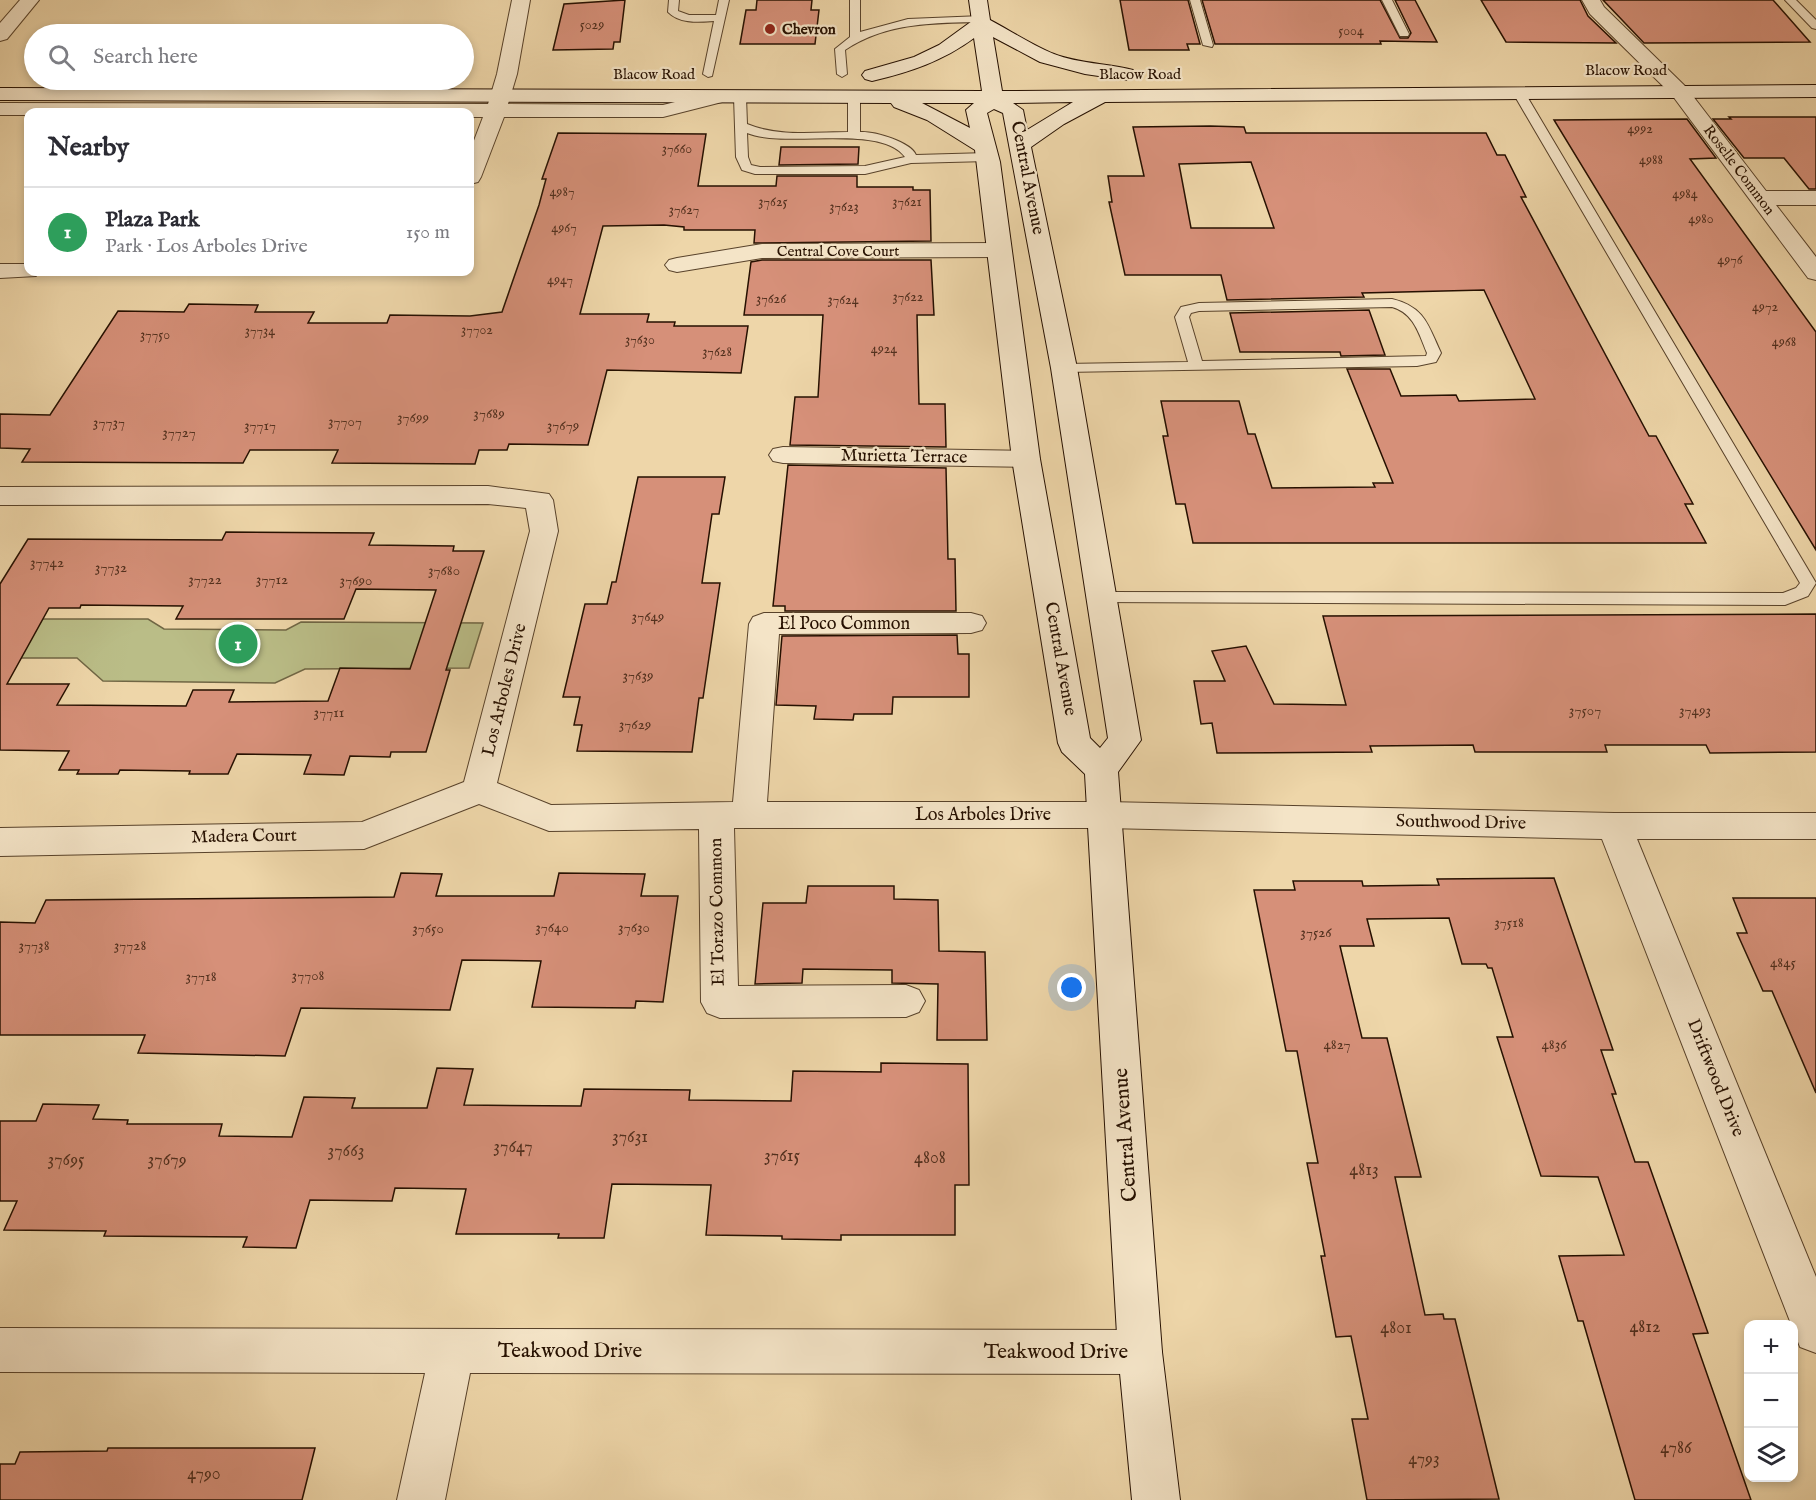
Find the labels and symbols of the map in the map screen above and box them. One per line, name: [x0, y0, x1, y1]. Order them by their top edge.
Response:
house number: 5029: [580, 16, 604, 34]
place label: Chevron: [782, 20, 836, 39]
marker: Chevron: [763, 22, 777, 36]
house number: 5004: [1338, 22, 1364, 40]
street label: Blacow Road: [1585, 61, 1668, 80]
street label: Blacow Road: [613, 65, 696, 84]
street label: Blacow Road: [1099, 65, 1182, 84]
street label: Central Avenue: [1005, 119, 1049, 237]
house number: 4992: [1627, 120, 1653, 138]
street label: Roselle Common: [1699, 121, 1779, 219]
house number: 37660: [662, 140, 692, 158]
house number: 4988: [1639, 151, 1663, 169]
house number: 4987: [549, 183, 575, 201]
house number: 4984: [1672, 185, 1698, 203]
house number: 37625: [758, 193, 788, 211]
house number: 37621: [892, 193, 922, 211]
house number: 37623: [829, 198, 859, 216]
house number: 37627: [669, 201, 699, 219]
house number: 4980: [1688, 210, 1714, 228]
house number: 4967: [551, 219, 577, 237]
street label: Central Cove Court: [777, 242, 899, 261]
house number: 4976: [1717, 251, 1744, 269]
house number: 4947: [547, 271, 573, 289]
house number: 37622: [893, 288, 924, 306]
house number: 37626: [756, 290, 787, 308]
house number: 37624: [827, 291, 859, 309]
house number: 4972: [1752, 298, 1778, 316]
house number: 37702: [461, 321, 493, 339]
house number: 37734: [245, 322, 275, 340]
house number: 37750: [140, 326, 170, 344]
house number: 37630: [625, 331, 655, 349]
house number: 4968: [1772, 333, 1796, 351]
house number: 4924: [871, 340, 897, 358]
house number: 37628: [702, 343, 732, 361]
house number: 37689: [473, 404, 505, 423]
house number: 37699: [397, 408, 429, 427]
house number: 37707: [328, 412, 362, 431]
house number: 37737: [93, 413, 125, 432]
house number: 37717: [244, 416, 276, 435]
house number: 37679: [547, 416, 579, 435]
house number: 37727: [162, 423, 196, 442]
street label: Murietta Terrace: [841, 444, 967, 470]
house number: 37742: [30, 553, 64, 572]
house number: 37732: [95, 558, 127, 577]
house number: 37680: [428, 561, 460, 580]
house number: 37722: [188, 570, 222, 589]
house number: 37712: [256, 570, 288, 589]
house number: 37690: [340, 571, 372, 590]
street label: Central Avenue: [1039, 600, 1081, 718]
house number: 37649: [632, 607, 664, 626]
street label: El Poco Common: [778, 613, 910, 636]
street label: Los Arboles Drive: [477, 621, 533, 759]
pin: 1: [218, 622, 258, 666]
house number: 37639: [622, 666, 654, 685]
house number: 37507: [1569, 701, 1601, 720]
house number: 37493: [1679, 701, 1711, 720]
house number: 37711: [314, 703, 344, 722]
house number: 37629: [619, 715, 651, 734]
street label: Los Arboles Drive: [915, 804, 1051, 827]
street label: Southwood Drive: [1396, 810, 1526, 836]
street label: Madera Court: [191, 825, 297, 849]
street label: El Torazo Common: [705, 837, 731, 986]
house number: 37518: [1494, 913, 1524, 932]
house number: 37640: [535, 918, 569, 937]
house number: 37630: [618, 918, 650, 937]
house number: 37650: [412, 919, 444, 938]
house number: 37526: [1300, 923, 1332, 942]
house number: 37738: [18, 936, 50, 955]
house number: 37728: [114, 936, 146, 955]
house number: 4845: [1770, 953, 1797, 972]
house number: 37708: [292, 966, 325, 985]
house number: 37718: [185, 967, 217, 986]
your location: [1057, 973, 1086, 1002]
street label: Driftwood Drive: [1681, 1016, 1749, 1140]
house number: 4827: [1323, 1035, 1351, 1054]
house number: 4836: [1541, 1035, 1567, 1054]
street label: Central Avenue: [1108, 1067, 1144, 1203]
house number: 37631: [612, 1126, 648, 1149]
house number: 37647: [493, 1136, 533, 1159]
house number: 37663: [327, 1140, 365, 1163]
house number: 37615: [764, 1145, 800, 1168]
house number: 4808: [914, 1147, 946, 1170]
house number: 37695: [47, 1149, 85, 1172]
house number: 37679: [147, 1149, 187, 1172]
house number: 4813: [1349, 1159, 1379, 1182]
house number: 4812: [1629, 1316, 1661, 1339]
house number: 4801: [1380, 1317, 1412, 1340]
street label: Teakwood Drive: [498, 1338, 642, 1365]
street label: Teakwood Drive: [984, 1339, 1128, 1366]
house number: 4786: [1660, 1437, 1692, 1460]
house number: 4793: [1408, 1448, 1440, 1471]
house number: 4790: [187, 1463, 221, 1486]

